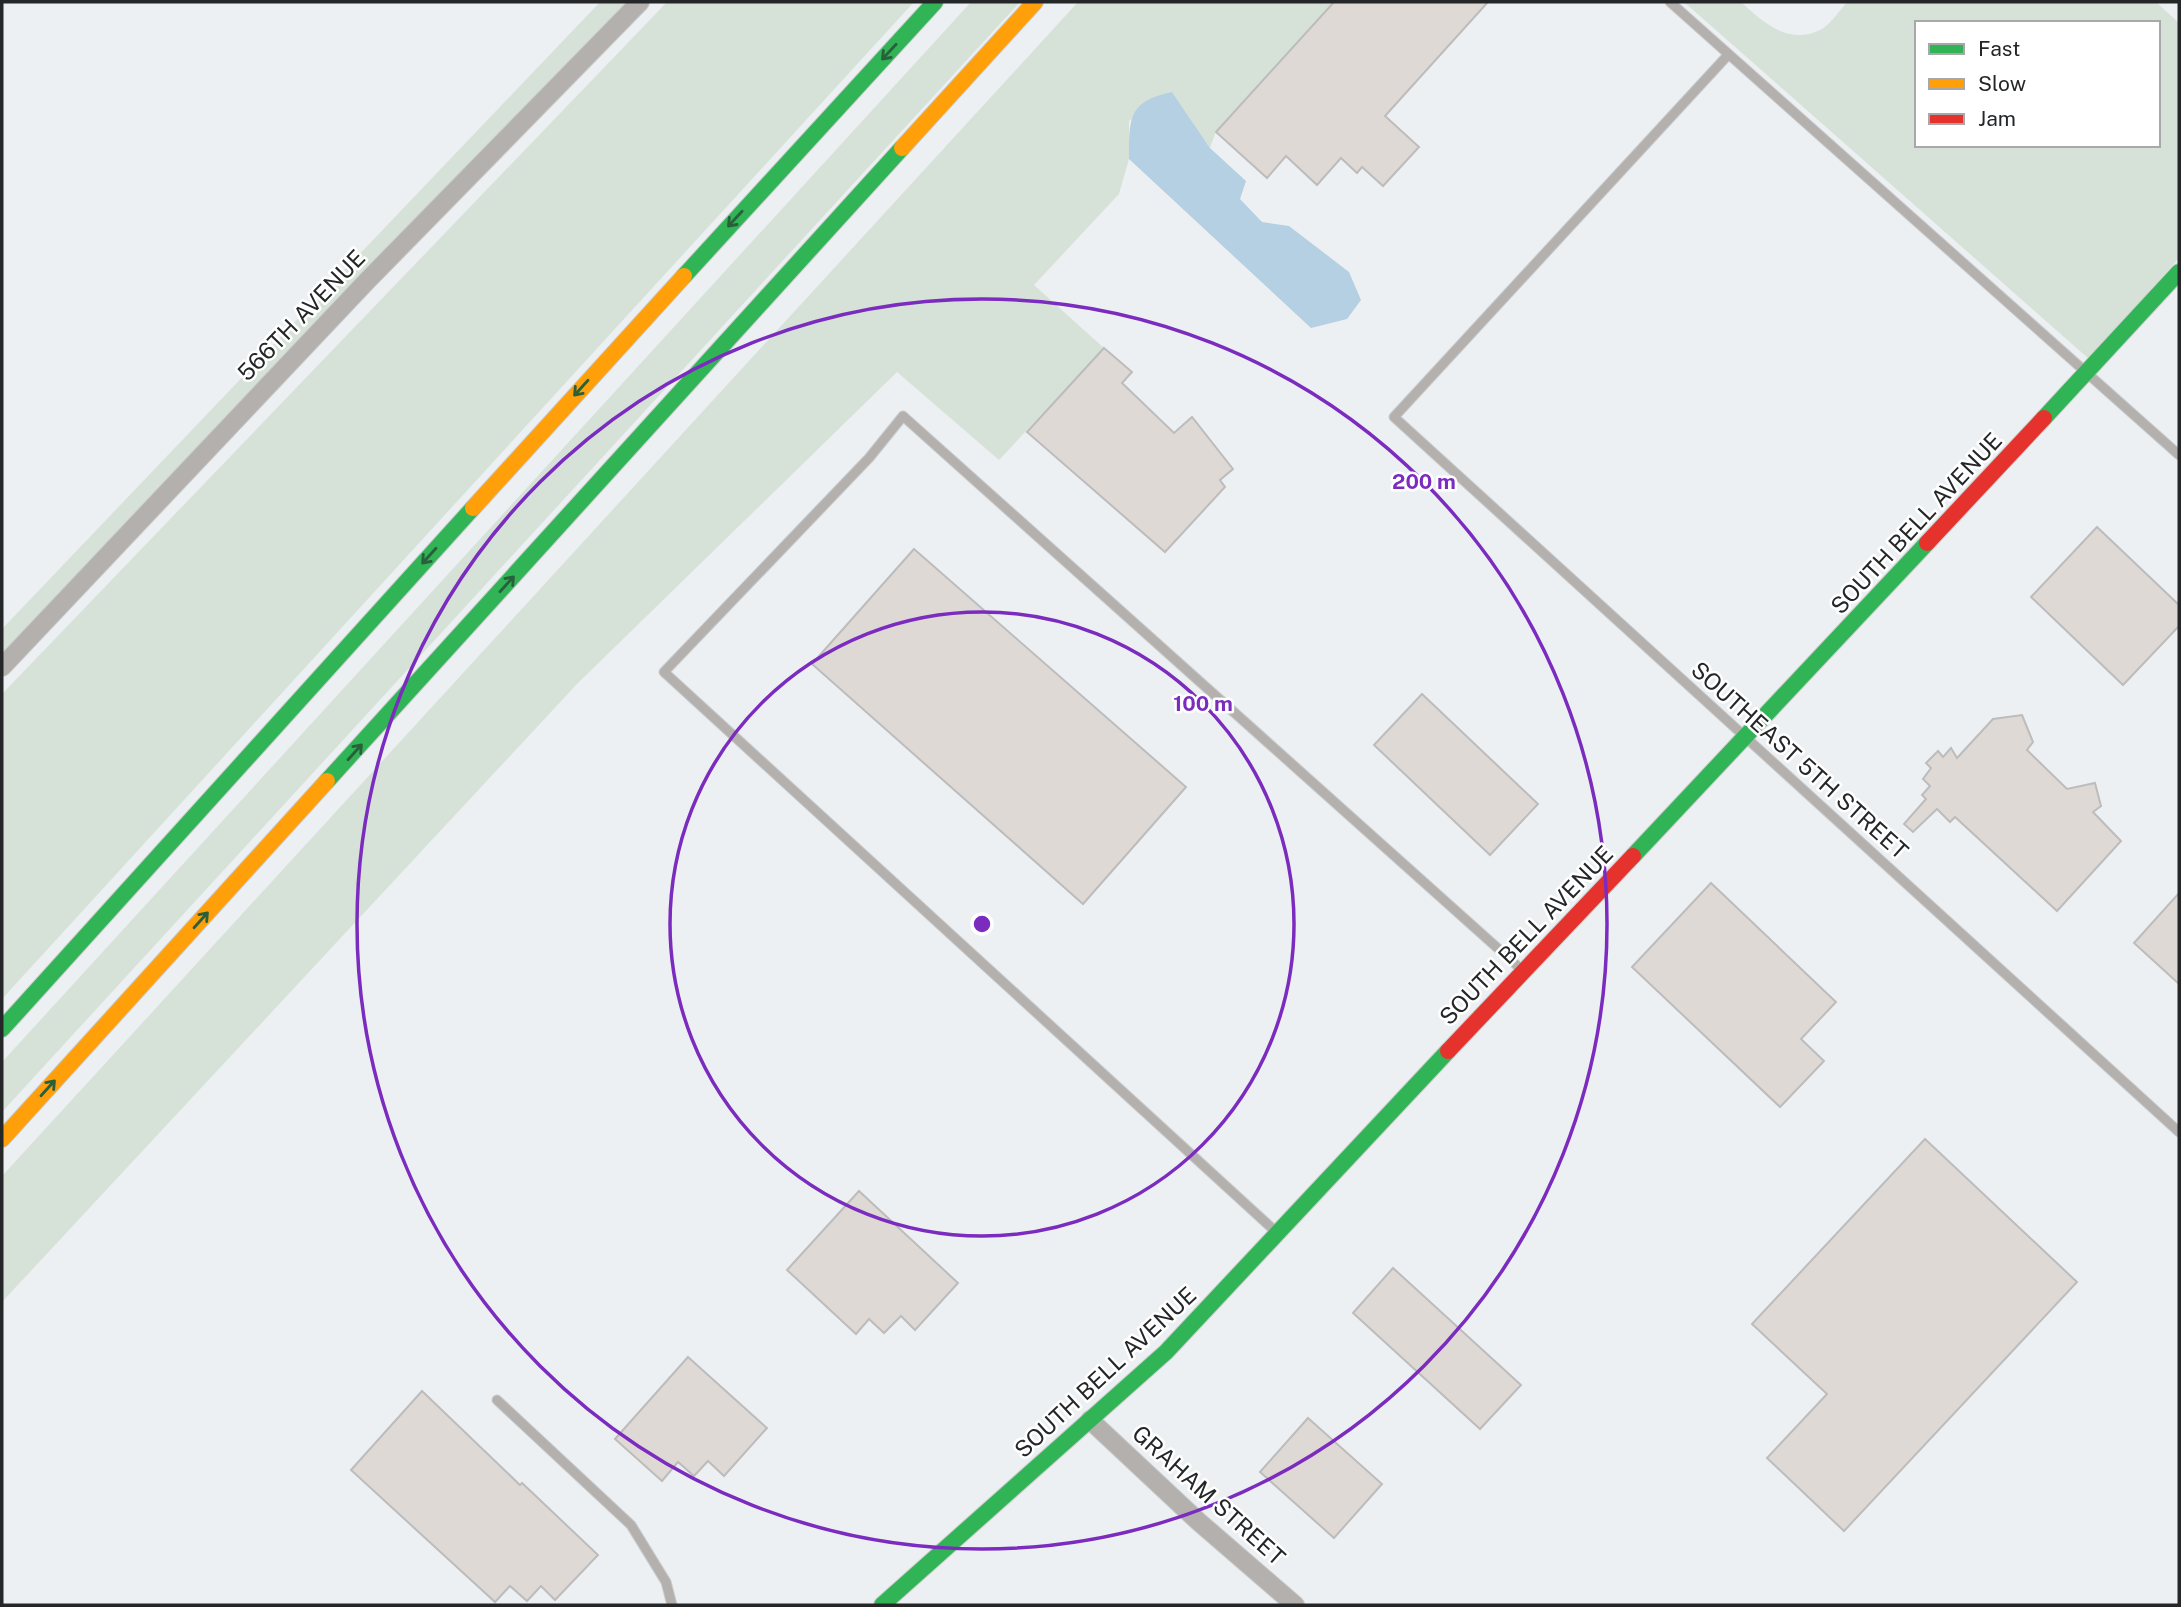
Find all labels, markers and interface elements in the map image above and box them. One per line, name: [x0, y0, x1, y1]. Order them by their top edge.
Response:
legend: [1915, 21, 2160, 147]
text: Fast: [1978, 36, 2020, 61]
one-way arrow: [880, 43, 897, 60]
text: Slow: [1978, 71, 2026, 96]
text: Jam: [1978, 106, 2016, 131]
one-way arrow: [726, 210, 743, 227]
street label: 566TH AVENUE: [232, 244, 370, 386]
one-way arrow: [574, 378, 590, 396]
street label: SOUTH BELL AVENUE: [1825, 427, 2007, 619]
text: 200 m: [1392, 469, 1456, 494]
one-way arrow: [421, 547, 437, 565]
one-way arrow: [499, 576, 516, 593]
street label: SOUTHEAST 5TH STREET: [1686, 656, 1914, 865]
text: 100 m: [1173, 691, 1233, 716]
one-way arrow: [346, 744, 362, 762]
street label: SOUTH BELL AVENUE: [1434, 840, 1618, 1030]
one-way arrow: [193, 912, 210, 929]
centre of rings: [970, 912, 994, 936]
one-way arrow: [40, 1079, 56, 1097]
street label: SOUTH BELL AVENUE: [1009, 1281, 1201, 1463]
street label: GRAHAM STREET: [1127, 1419, 1291, 1571]

